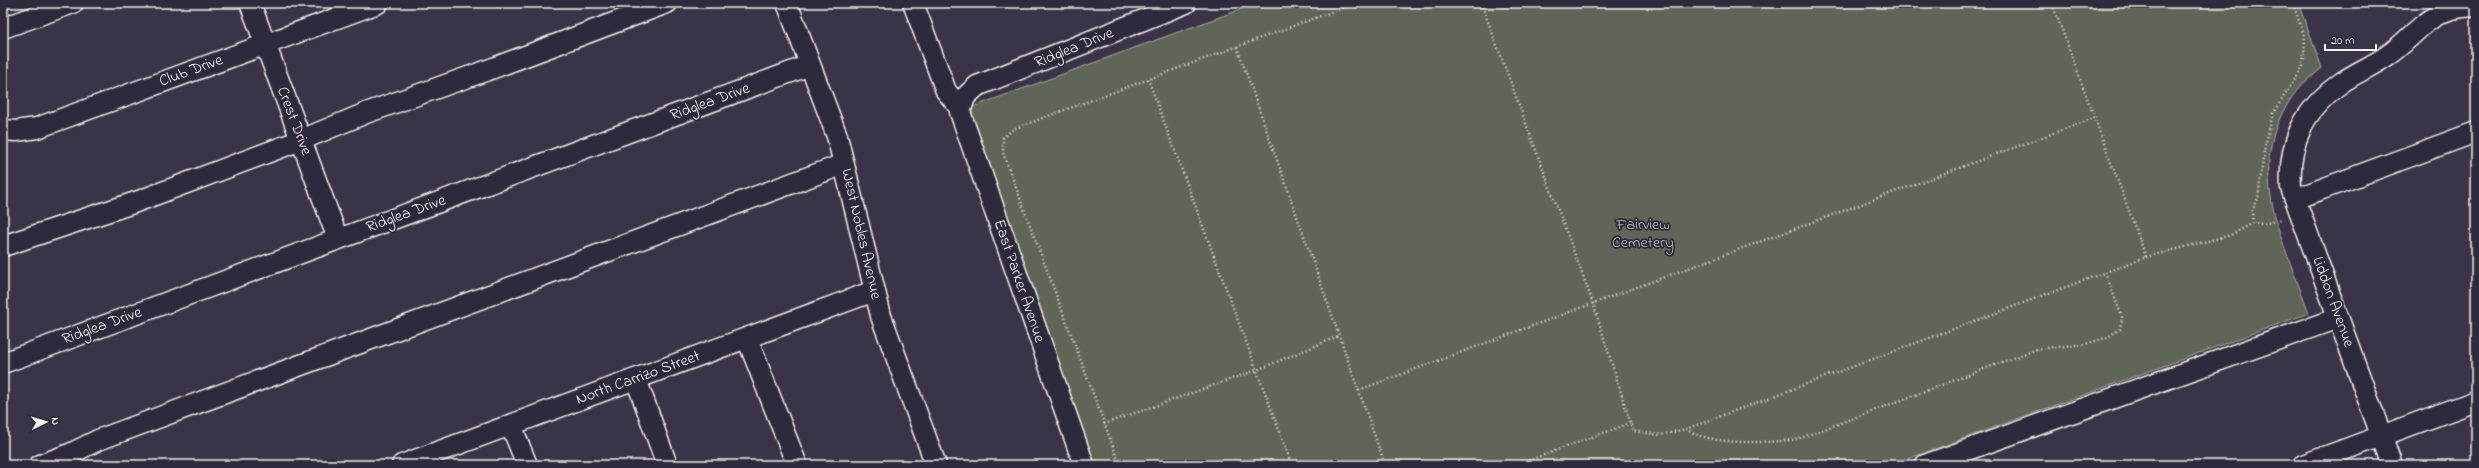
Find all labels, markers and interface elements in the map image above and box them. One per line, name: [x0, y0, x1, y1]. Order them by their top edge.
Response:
street label: Ridglea Drive: [1031, 21, 1118, 75]
scale bar: [2325, 26, 2376, 52]
text: 20 m: [2331, 32, 2354, 50]
street label: Club Drive: [156, 48, 227, 94]
street label: Ridglea Drive: [667, 76, 754, 128]
street label: Crest Drive: [270, 83, 318, 160]
street label: West Nobles Avenue: [834, 166, 888, 303]
street label: Ridglea Drive: [363, 188, 450, 240]
park label: Fairview Cemetery: [1612, 213, 1674, 255]
street label: East Parker Avenue: [987, 216, 1052, 347]
street label: Liddon Avenue: [2306, 253, 2361, 351]
street label: Ridglea Drive: [59, 300, 146, 352]
street label: North Carrizo Street: [573, 344, 704, 412]
north arrow: [26, 402, 66, 442]
text: N: [47, 417, 63, 426]

